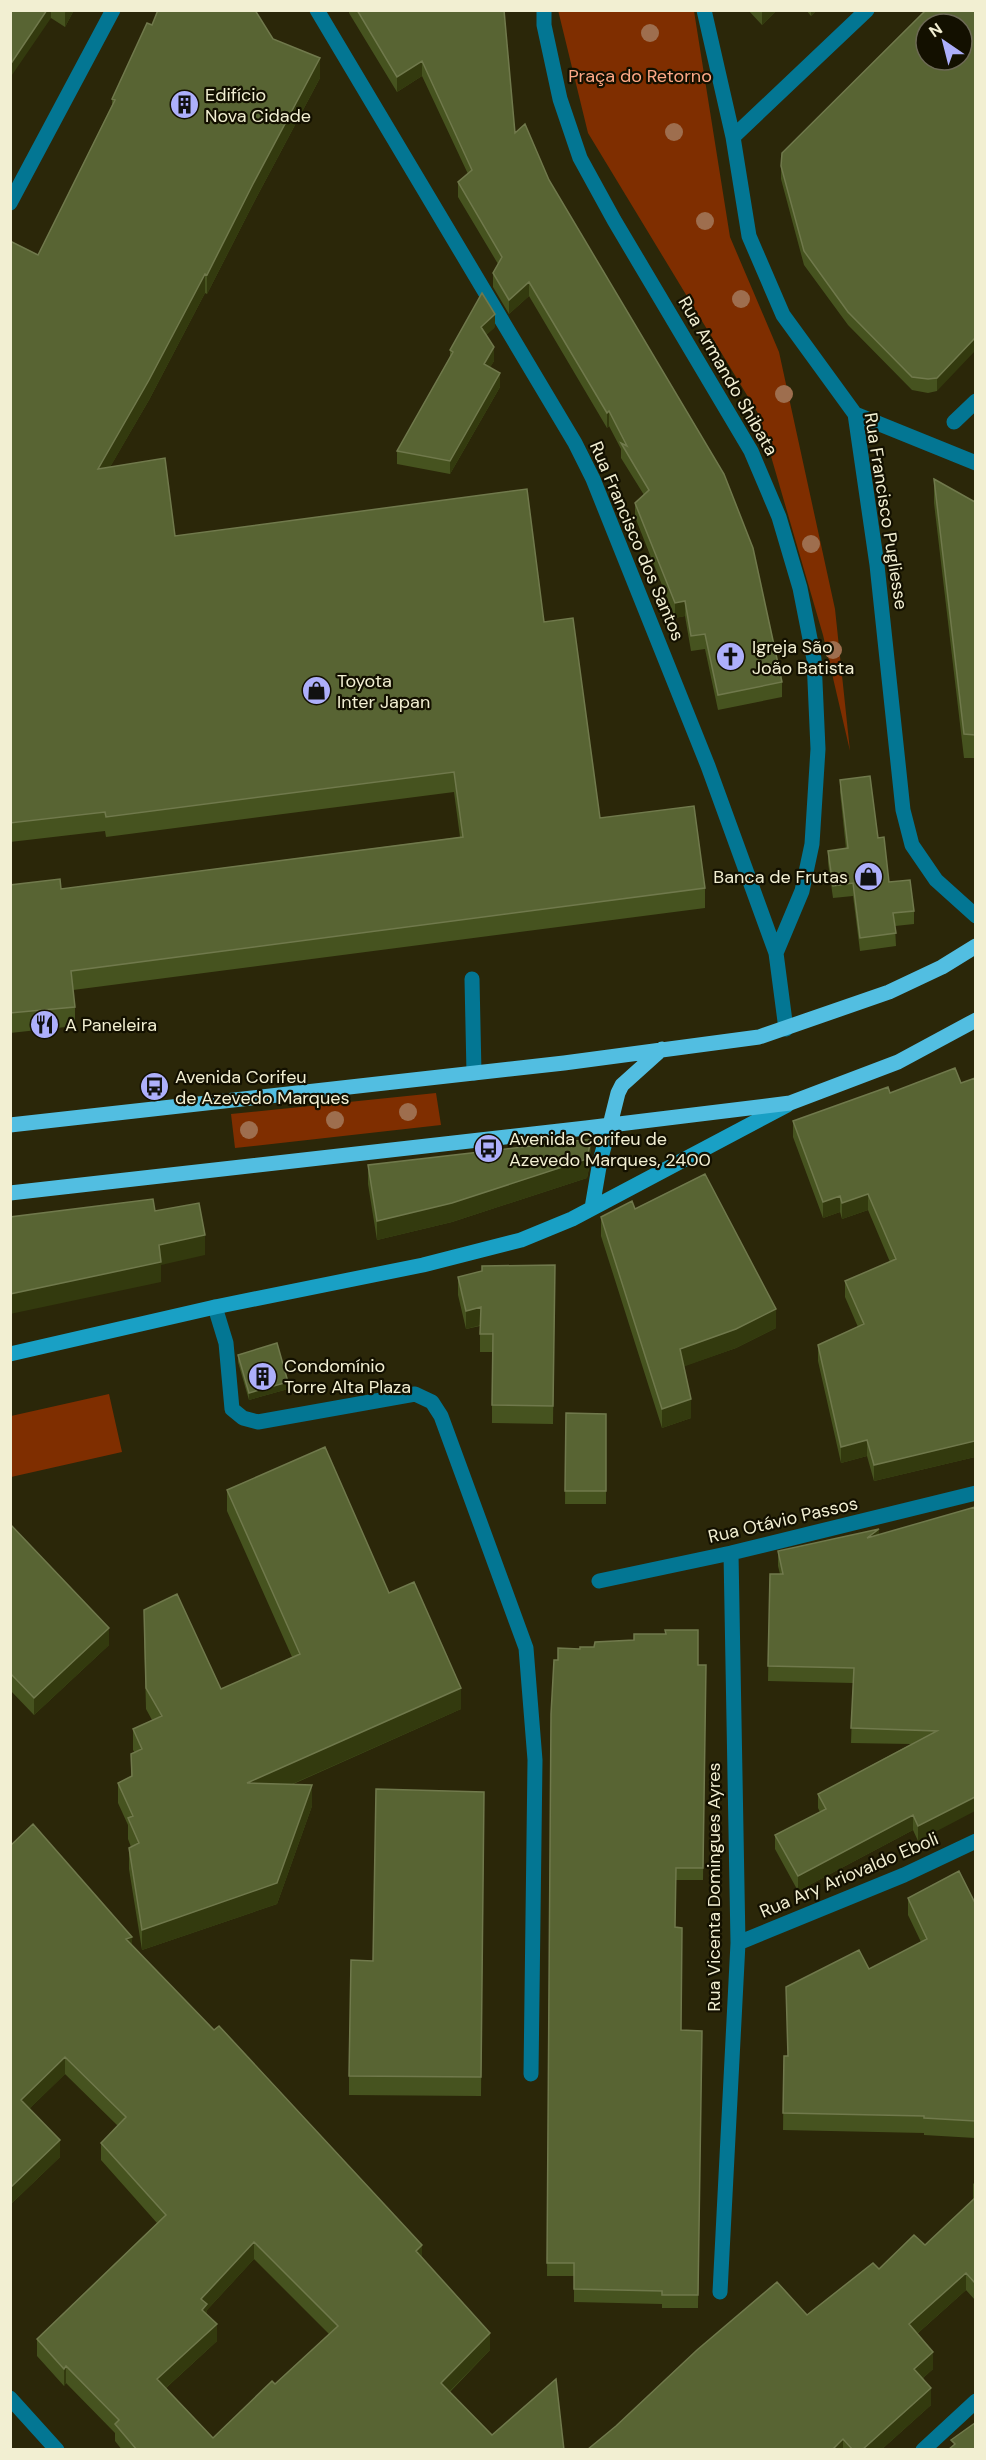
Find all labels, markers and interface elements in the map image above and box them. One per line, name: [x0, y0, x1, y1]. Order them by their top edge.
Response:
north arrow: [914, 12, 974, 72]
text: N: [925, 18, 946, 42]
park label: Praça do Retorno: [568, 64, 712, 88]
place label: Edifício Nova Cidade: [205, 83, 311, 128]
building icon: Edifício Nova Cidade: [168, 89, 200, 121]
street label: Rua Armando Shibata: [673, 292, 783, 460]
street label: Rua Francisco Pugliesse: [859, 411, 913, 611]
street label: Rua Francisco dos Santos: [584, 438, 690, 644]
place label: Igreja São João Batista: [752, 635, 854, 680]
church icon: Igreja São João Batista: [715, 641, 747, 673]
place label: Toyota Inter Japan: [337, 669, 430, 714]
shop icon: Toyota Inter Japan: [300, 675, 332, 707]
shop icon: Banca de Frutas: [853, 861, 885, 893]
place label: Banca de Frutas: [713, 865, 848, 889]
restaurant icon: A Paneleira: [28, 1009, 60, 1041]
place label: A Paneleira: [65, 1013, 157, 1037]
place label: Avenida Corifeu de Azevedo Marques: [175, 1065, 349, 1110]
bus stop icon: Avenida Corifeu de Azevedo Marques: [138, 1071, 170, 1103]
place label: Avenida Corifeu de Azevedo Marques, 2400: [509, 1127, 711, 1172]
bus stop icon: Avenida Corifeu de Azevedo Marques, 2400: [472, 1133, 504, 1165]
place label: Condomínio Torre Alta Plaza: [284, 1354, 411, 1399]
building icon: Condomínio Torre Alta Plaza: [247, 1360, 279, 1392]
street label: Rua Otávio Passos: [706, 1491, 860, 1549]
street label: Rua Vicenta Domingues Ayres: [702, 1762, 726, 2012]
street label: Rua Ary Ariovaldo Eboli: [756, 1826, 942, 1924]

